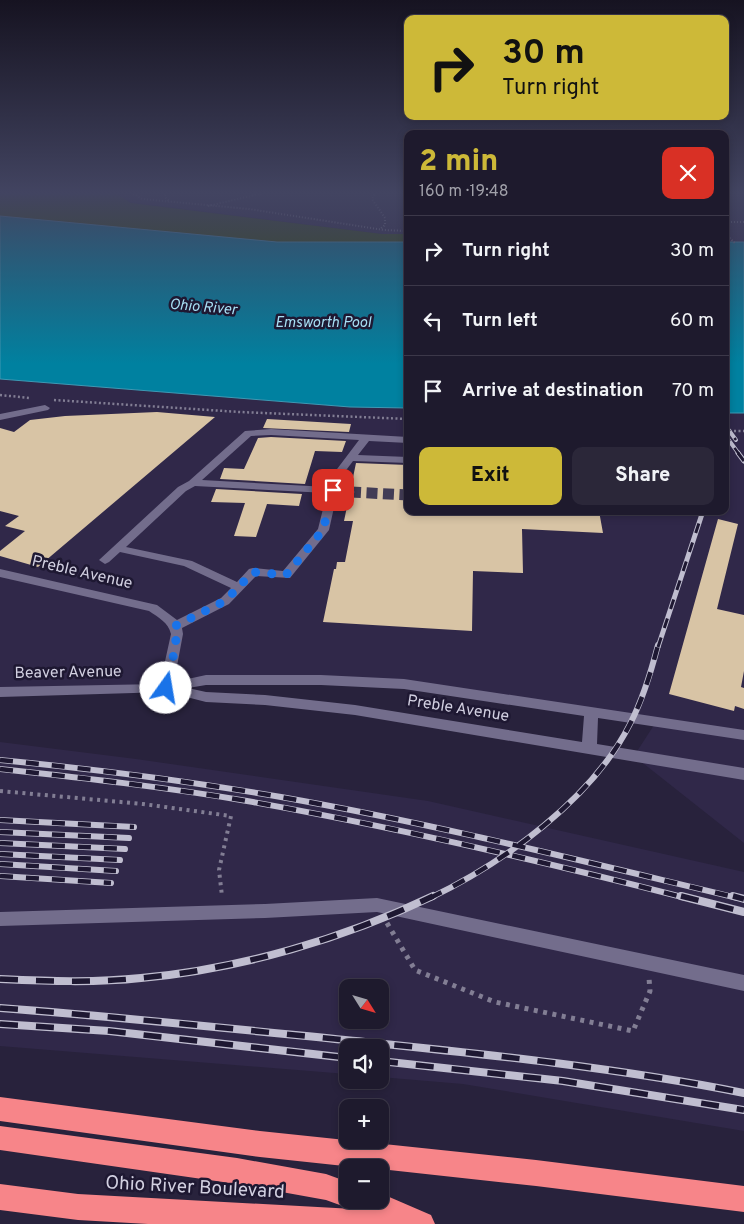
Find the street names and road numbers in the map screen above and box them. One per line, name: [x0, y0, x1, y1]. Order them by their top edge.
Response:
street label: Preble Avenue: [30, 552, 134, 594]
street label: Beaver Avenue: [14, 662, 122, 684]
street label: Preble Avenue: [406, 691, 510, 727]
street label: Ohio River Boulevard: [105, 1171, 285, 1205]

